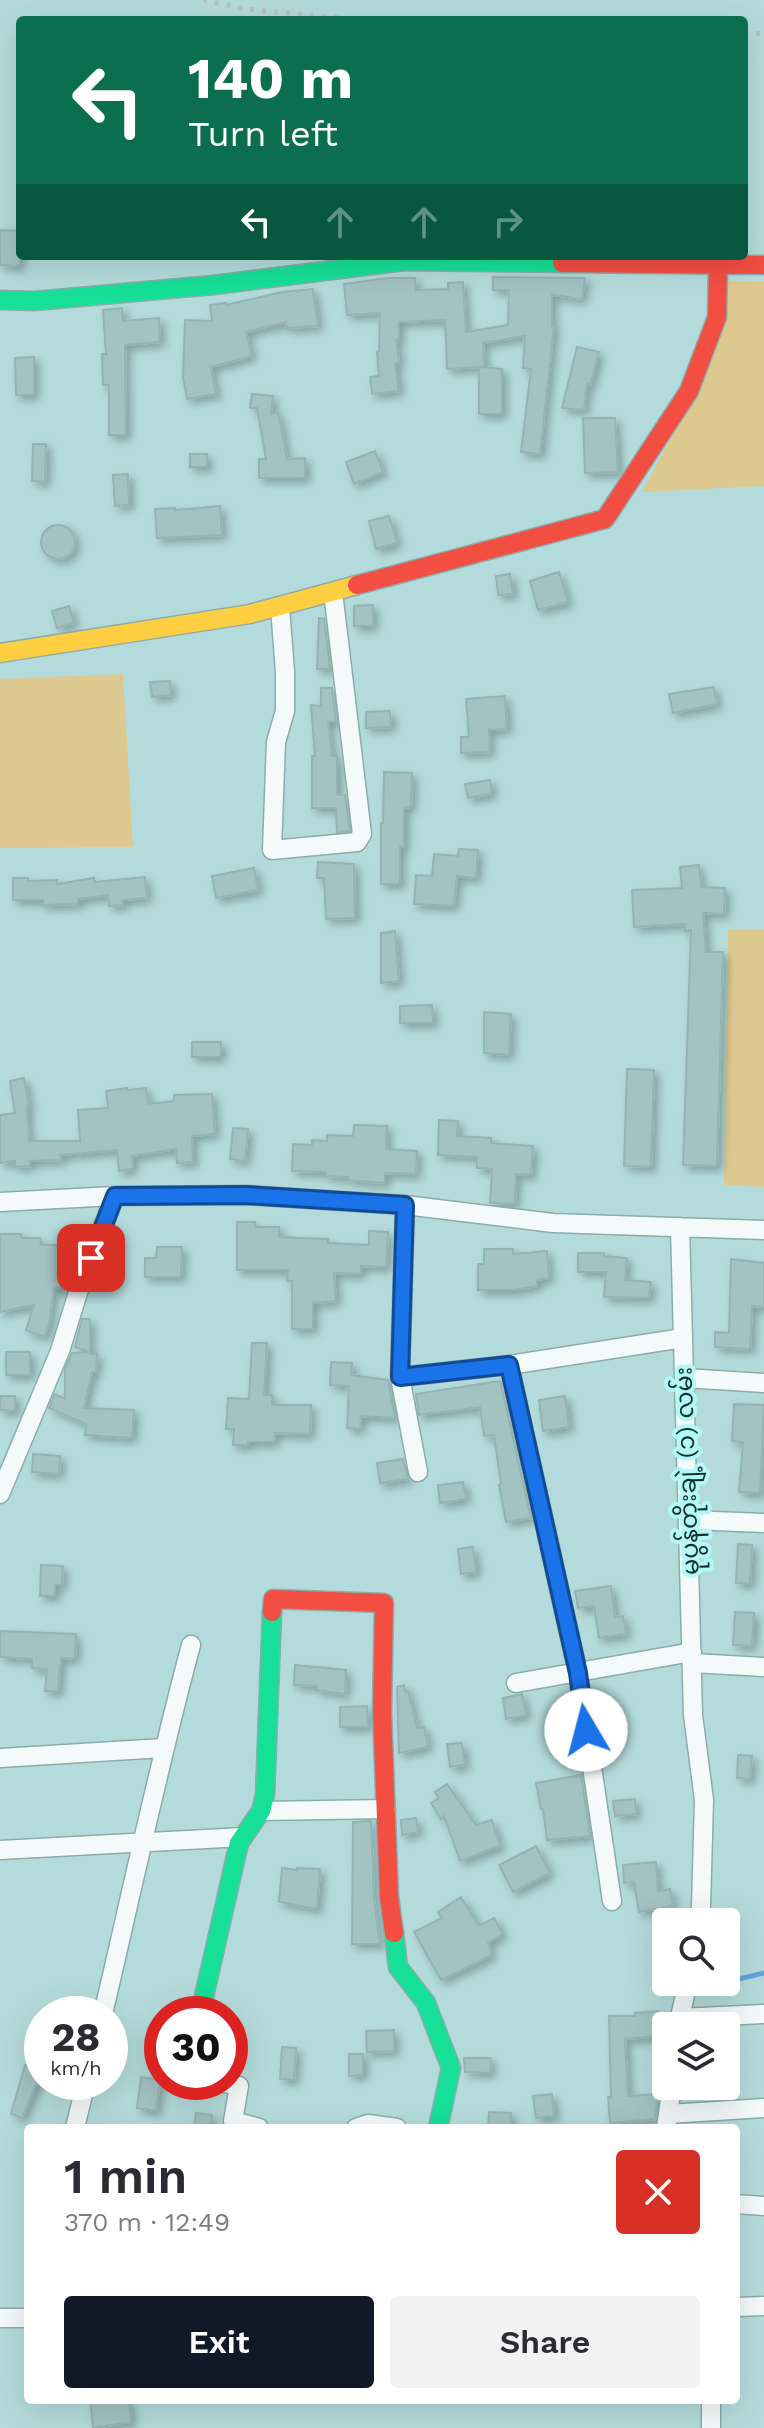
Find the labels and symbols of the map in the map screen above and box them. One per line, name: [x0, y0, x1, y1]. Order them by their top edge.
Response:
pin: [57, 1224, 125, 1292]
street label: မုပွန်တိုးချဲ့ (၁) လမ်း: [667, 1366, 710, 1576]
position arrow: [544, 1688, 628, 1772]
speed limit sign: 30: [144, 1996, 248, 2100]

